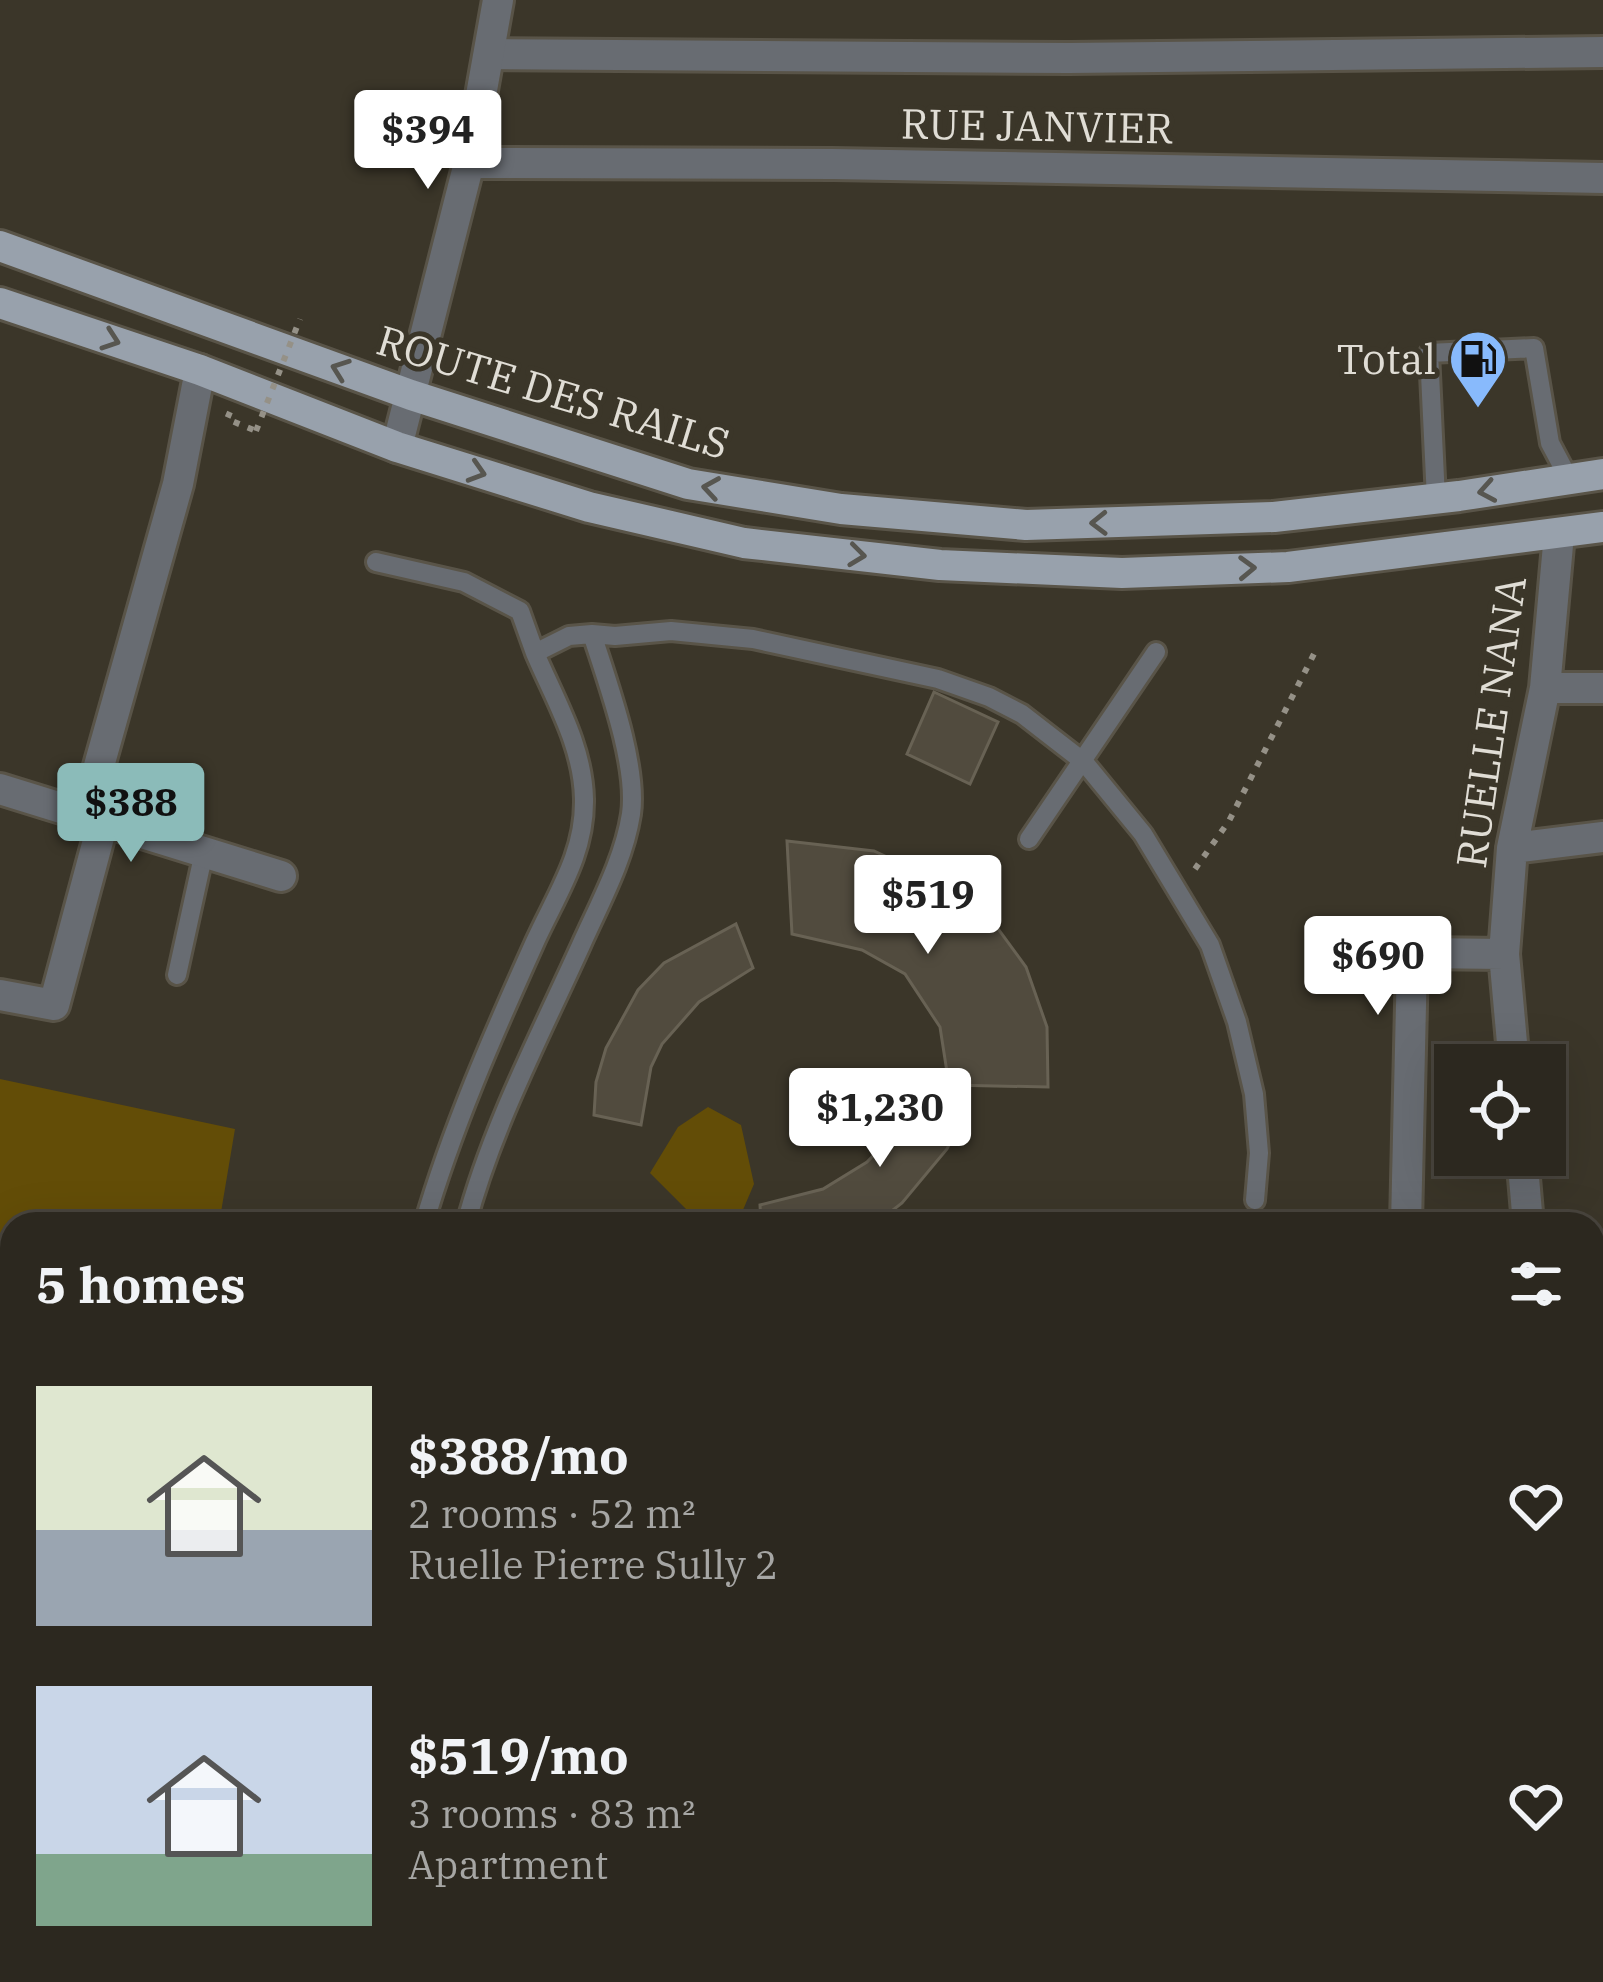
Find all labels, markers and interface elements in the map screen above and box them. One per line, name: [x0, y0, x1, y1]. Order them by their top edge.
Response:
pin: $394: [357, 90, 499, 192]
street label: RUE JANVIER: [900, 96, 1174, 155]
text: $394: [381, 103, 475, 154]
street label: ROUTE DES RAILS: [370, 312, 736, 471]
one-way arrow: [100, 326, 121, 351]
fuel station icon: Total: [1447, 328, 1509, 410]
place label: Total: [1336, 331, 1436, 386]
one-way arrow: [331, 359, 352, 383]
one-way arrow: [466, 458, 487, 483]
one-way arrow: [702, 476, 721, 502]
one-way arrow: [1478, 477, 1498, 503]
one-way arrow: [1089, 510, 1107, 536]
one-way arrow: [848, 542, 867, 568]
one-way arrow: [1238, 556, 1257, 582]
street label: RUELLE NANA: [1443, 572, 1538, 871]
pin: $388: [60, 763, 202, 865]
text: $388: [84, 776, 178, 827]
pin: $519: [857, 855, 999, 957]
text: $519: [881, 868, 975, 919]
pin: $690: [1307, 916, 1449, 1018]
text: $690: [1331, 929, 1425, 980]
map controls: [1434, 1044, 1566, 1176]
button: locate: [1434, 1044, 1566, 1176]
pin: $1,230: [782, 1068, 978, 1170]
text: $1,230: [816, 1081, 944, 1132]
text: 5 homes: [36, 1251, 246, 1317]
icon: filters: [1503, 1251, 1569, 1317]
text: $388/mo: [408, 1422, 629, 1488]
icon: home: [132, 1434, 276, 1578]
icon: heart: [1503, 1473, 1569, 1539]
text: 2 rooms · 52 m²: [408, 1488, 696, 1539]
text: Ruelle Pierre Sully 2: [408, 1539, 778, 1590]
text: $519/mo: [408, 1722, 629, 1788]
icon: home: [132, 1734, 276, 1878]
icon: heart: [1503, 1773, 1569, 1839]
text: 3 rooms · 83 m²: [408, 1788, 696, 1839]
text: Apartment: [408, 1839, 608, 1890]

